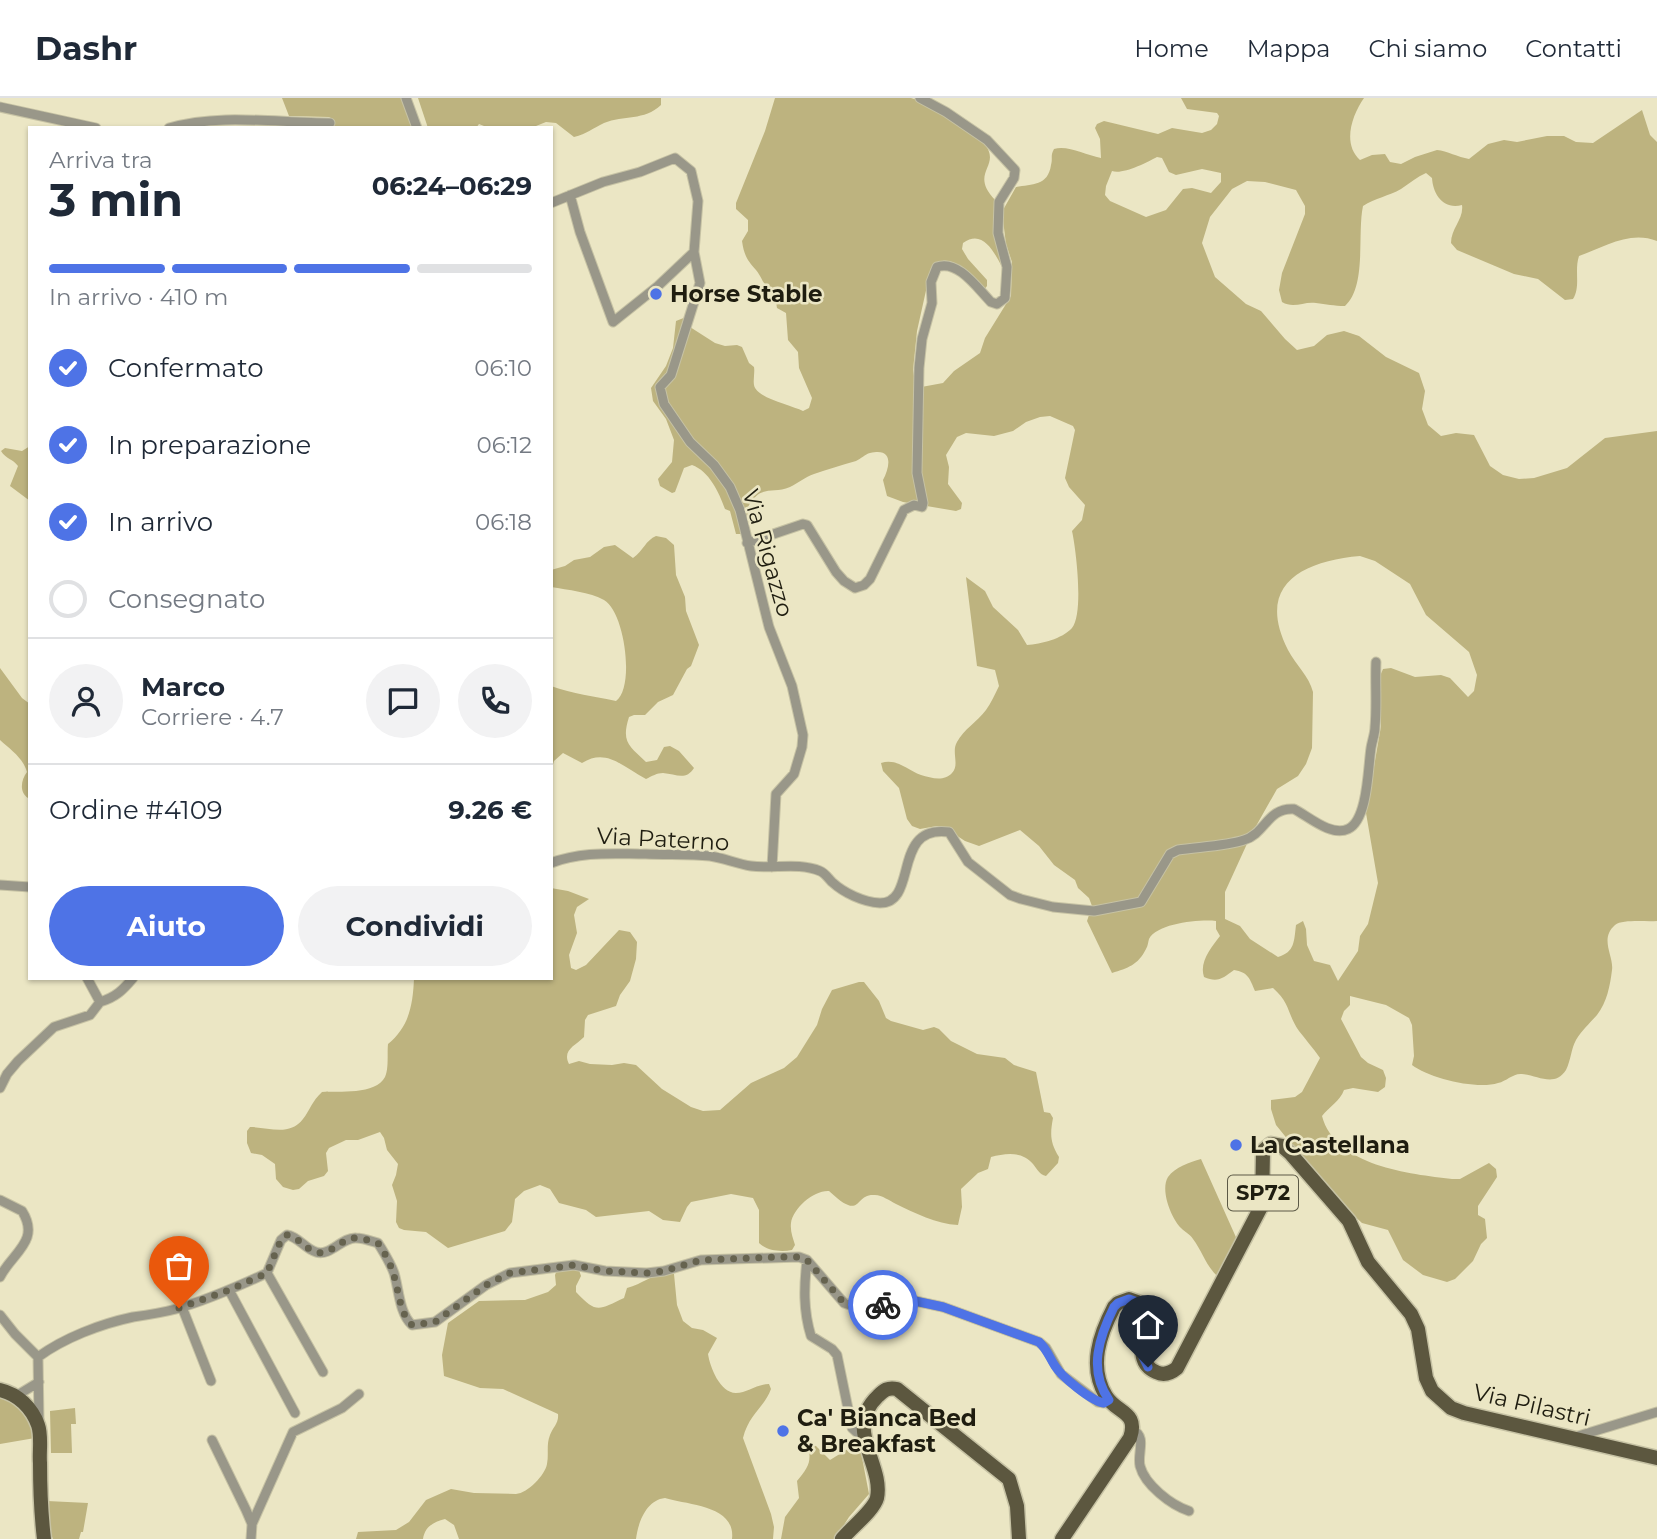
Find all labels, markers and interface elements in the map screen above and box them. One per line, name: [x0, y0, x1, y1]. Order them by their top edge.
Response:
text: Dashr: [35, 28, 137, 68]
text: Home: [1134, 34, 1209, 63]
text: Mappa: [1247, 34, 1330, 63]
text: Chi siamo: [1368, 34, 1487, 63]
text: Contatti: [1525, 34, 1622, 63]
text: Arriva tra: [49, 146, 153, 174]
text: 06:24–06:29: [372, 170, 532, 202]
text: 3 min: [49, 171, 183, 228]
place label: Horse Stable: [670, 280, 823, 308]
text: In arrivo · 410 m: [49, 283, 228, 311]
marker: Horse Stable: [648, 286, 664, 302]
icon: check: [49, 349, 87, 387]
text: Confermato: [108, 352, 264, 384]
text: 06:10: [474, 354, 532, 382]
icon: check: [49, 426, 87, 464]
text: In preparazione: [108, 429, 311, 461]
text: 06:12: [477, 431, 532, 459]
street label: Via Rigazzo: [736, 486, 800, 620]
icon: check: [49, 503, 87, 541]
text: In arrivo: [108, 506, 213, 538]
text: 06:18: [475, 508, 532, 536]
text: Consegnato: [108, 583, 265, 615]
button: person: [49, 664, 123, 738]
button: chat: [366, 664, 440, 738]
button: phone: [458, 664, 532, 738]
text: Marco: [141, 671, 225, 703]
text: Corriere · 4.7: [141, 703, 284, 731]
text: Ordine #4109: [49, 794, 223, 826]
text: 9.26 €: [448, 794, 532, 826]
street label: Via Paterno: [596, 822, 730, 856]
button: Aiuto: [49, 886, 284, 966]
button: Condividi: [298, 886, 532, 966]
place label: La Castellana: [1250, 1131, 1410, 1159]
marker: La Castellana: [1228, 1137, 1244, 1153]
road number: SP72: [1228, 1176, 1298, 1210]
pin: [149, 1236, 209, 1308]
icon: bag: [160, 1247, 198, 1285]
courier: [848, 1270, 918, 1340]
icon: bike: [864, 1286, 902, 1324]
pin: [1118, 1295, 1178, 1367]
icon: home: [1129, 1306, 1167, 1344]
street label: Via Pilastri: [1471, 1378, 1593, 1432]
place label: Ca' Bianca Bed & Breakfast: [797, 1404, 977, 1458]
marker: Ca' Bianca Bed & Breakfast: [775, 1423, 791, 1439]

